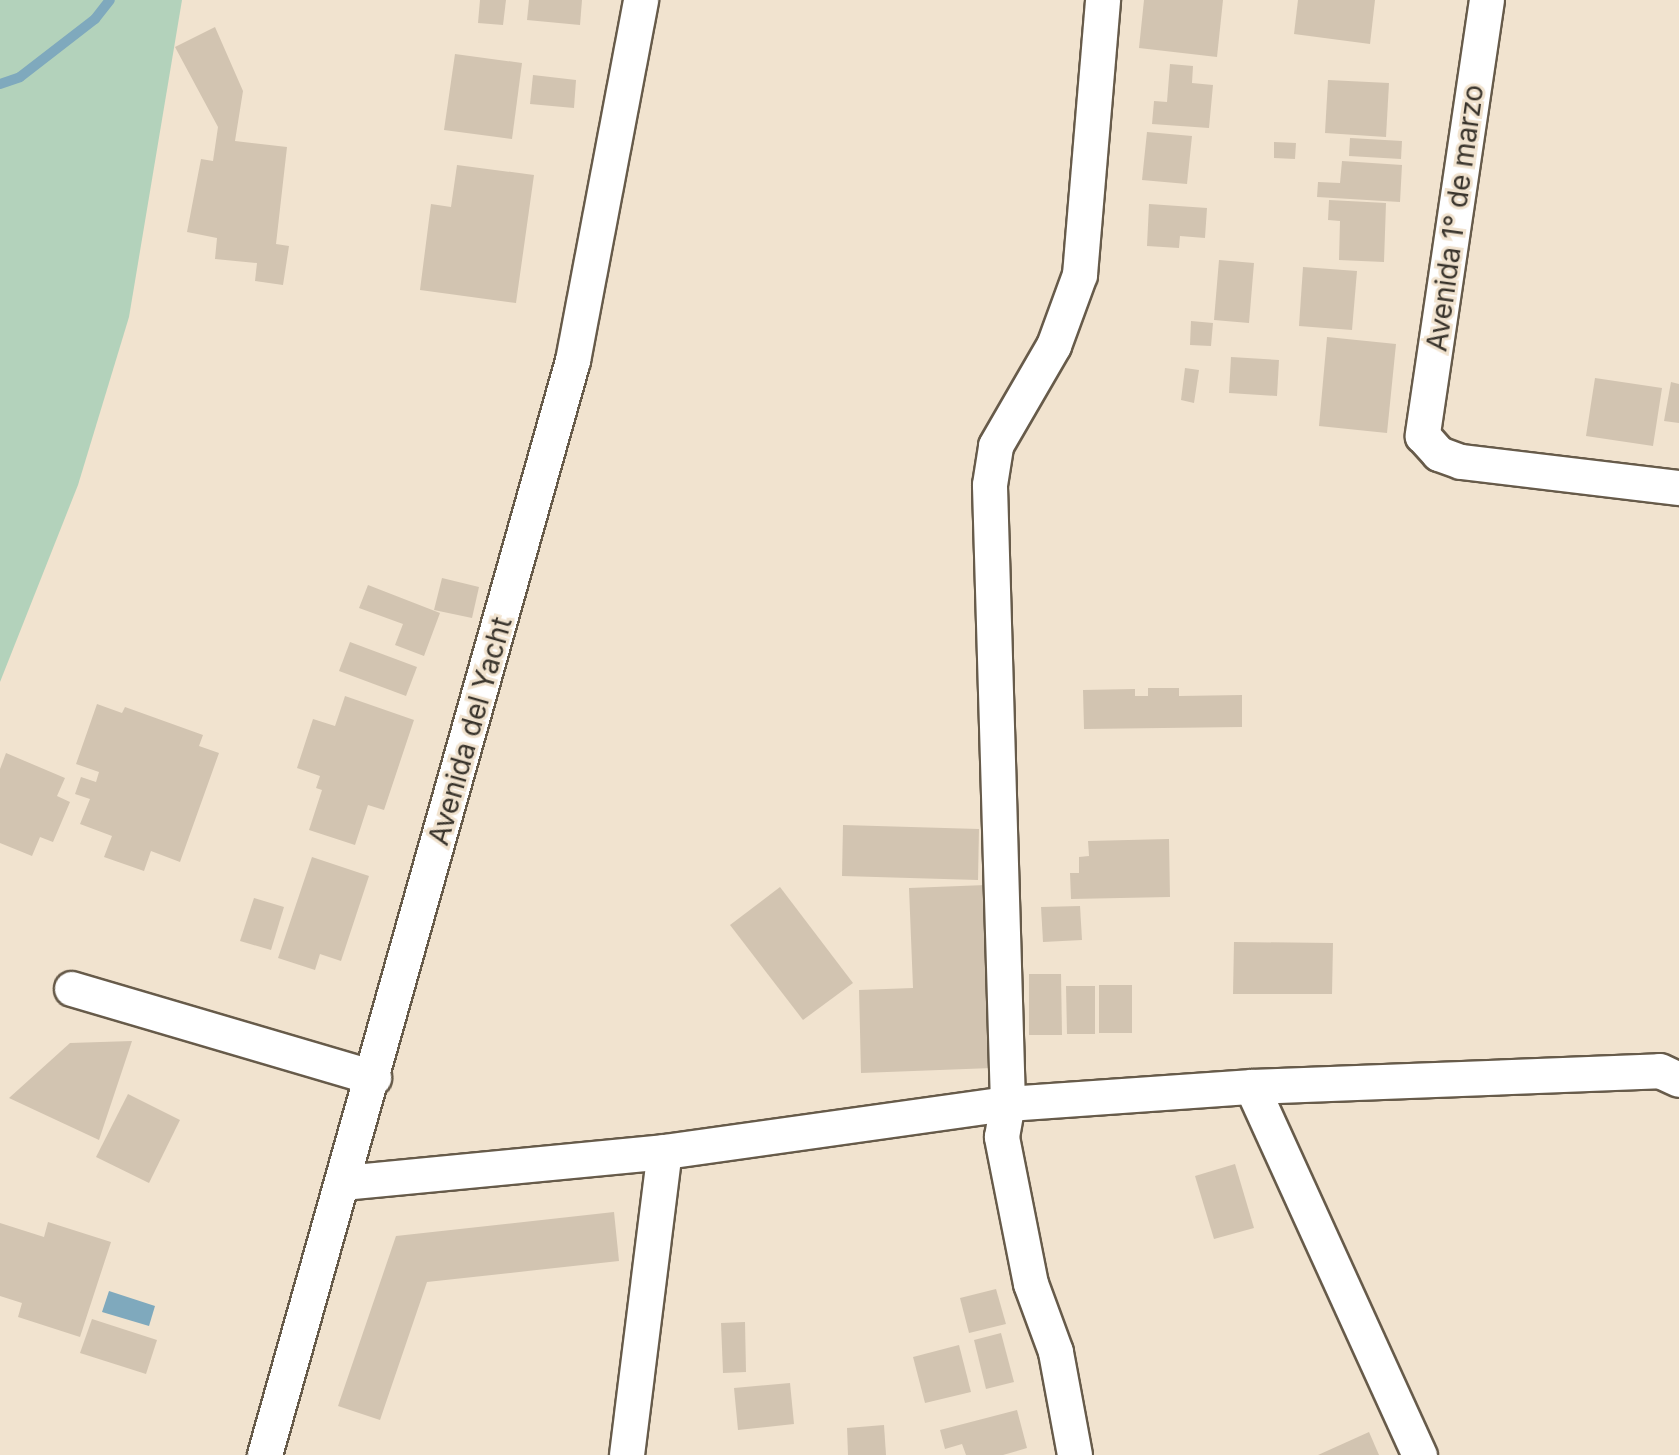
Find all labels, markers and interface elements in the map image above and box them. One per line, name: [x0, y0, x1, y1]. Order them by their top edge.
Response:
street label: Avenida 1° de marzo: [1420, 82, 1490, 354]
street label: Avenida del Yacht: [421, 613, 519, 849]

